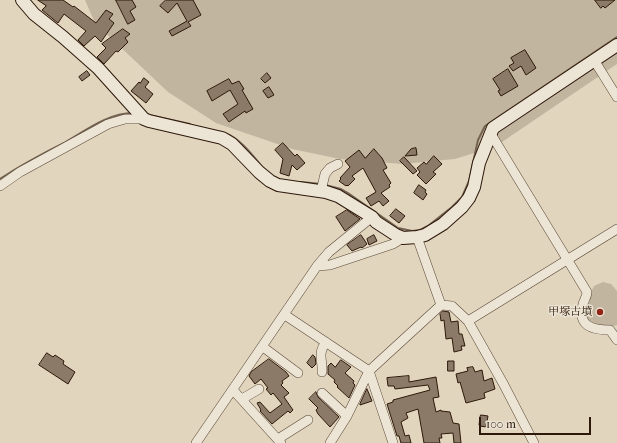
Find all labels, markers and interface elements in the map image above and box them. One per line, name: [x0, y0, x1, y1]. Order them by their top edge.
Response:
place label: 甲塚古墳: [548, 305, 592, 319]
marker: 甲塚古墳: [595, 307, 605, 317]
scale bar: [481, 409, 593, 435]
text: 100 m: [486, 417, 516, 431]

